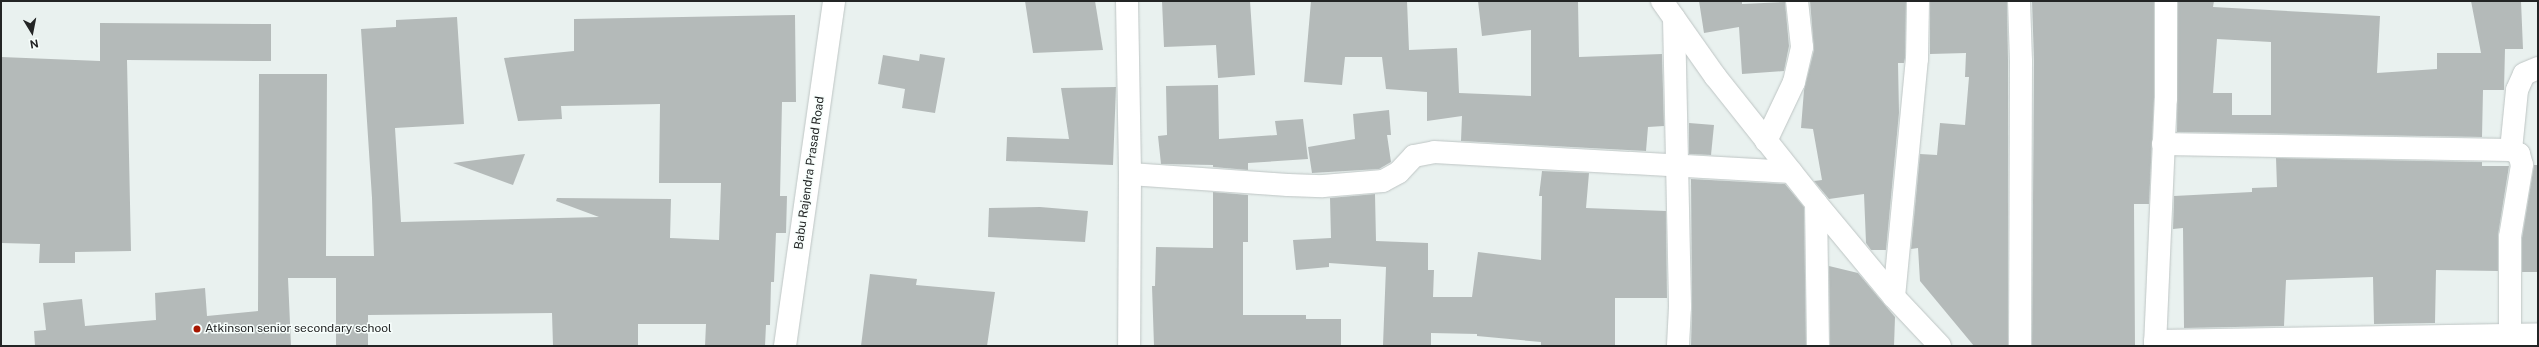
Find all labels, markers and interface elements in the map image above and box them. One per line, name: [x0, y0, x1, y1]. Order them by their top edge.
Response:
north arrow: [12, 12, 52, 52]
text: N: [29, 37, 39, 50]
street label: Babu Rajendra Prasad Road: [792, 96, 828, 250]
place label: Atkinson senior secondary school: [205, 322, 392, 336]
marker: Atkinson senior secondary school: [192, 324, 202, 334]

